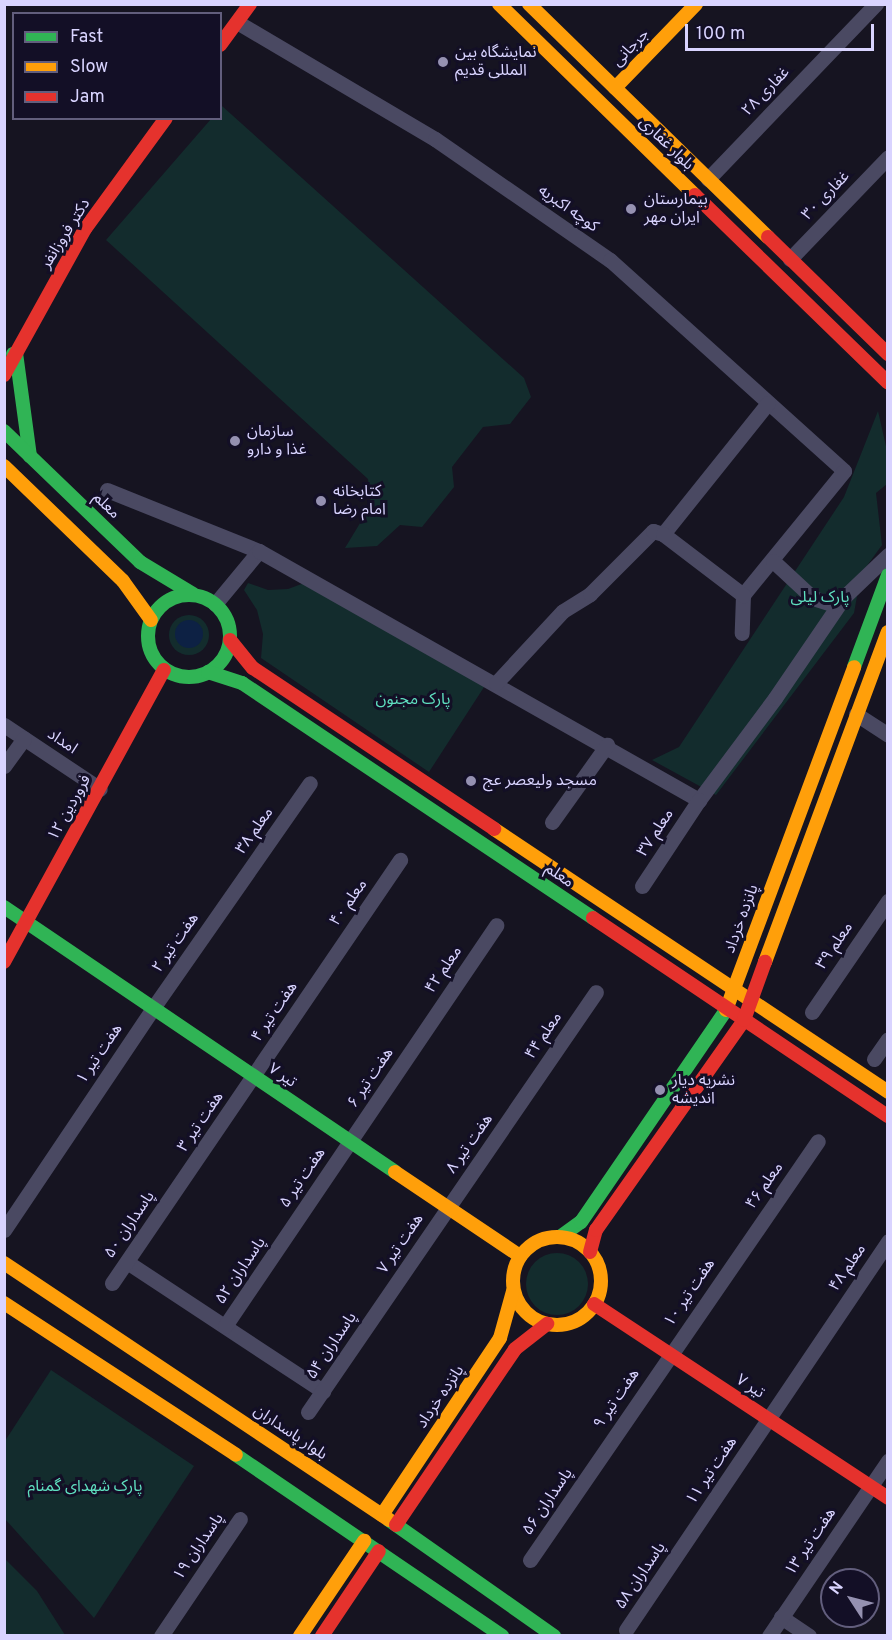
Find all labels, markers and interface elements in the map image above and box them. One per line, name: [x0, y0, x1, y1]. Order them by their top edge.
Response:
legend: [12, 12, 222, 120]
scale bar: [688, 12, 877, 50]
text: 100 m: [696, 23, 745, 46]
street label: جرجانی: [608, 25, 654, 71]
text: Fast: [70, 26, 103, 49]
place label: نمایشگاه بین المللی قدیم: [455, 43, 537, 81]
marker: نمایشگاه بین المللی قدیم: [436, 55, 450, 69]
text: Slow: [70, 56, 108, 79]
street label: غفاری ۲۸: [738, 63, 794, 121]
text: Jam: [70, 86, 105, 109]
street label: بلوار غفاری: [635, 113, 697, 175]
street label: غفاری ۳۰: [798, 167, 854, 225]
street label: کوچه اکبریه: [534, 181, 602, 237]
place label: بیمارستان ایران مهر: [644, 190, 708, 228]
street label: دکتر فروزانفر: [37, 196, 95, 272]
marker: بیمارستان ایران مهر: [622, 200, 640, 218]
place label: سازمان غذا و دارو: [247, 422, 307, 460]
marker: سازمان غذا و دارو: [228, 434, 242, 448]
place label: کتابخانه امام رضا: [333, 482, 386, 520]
street label: معلم: [88, 488, 124, 524]
marker: کتابخانه امام رضا: [314, 494, 328, 508]
park label: پارک لیلی: [790, 588, 850, 608]
park label: پارک مجنون: [375, 690, 451, 710]
street label: امداد: [43, 725, 81, 759]
place label: مسجد ولیعصر عج: [483, 771, 597, 791]
street label: ۱۲ فروردین: [44, 772, 96, 844]
marker: مسجد ولیعصر عج: [464, 774, 478, 788]
street label: معلم ۳۸: [232, 804, 278, 858]
street label: معلم ۳۷: [634, 806, 678, 860]
street label: معلم: [541, 860, 577, 892]
street label: معلم ۴۰: [326, 876, 372, 930]
street label: پانزده خرداد: [721, 882, 763, 956]
street label: هفت تیر ۲: [149, 909, 203, 977]
street label: معلم ۳۹: [812, 919, 858, 973]
street label: معلم ۴۲: [421, 943, 467, 997]
street label: هفت تیر ۴: [248, 978, 302, 1046]
street label: معلم ۴۴: [521, 1009, 567, 1063]
street label: هفت تیر ۱: [73, 1020, 127, 1088]
street label: هفت تیر ۶: [344, 1044, 398, 1112]
street label: ۷ تیر: [264, 1060, 300, 1092]
place label: نشریه دیار اندیشه: [672, 1071, 735, 1109]
marker: نشریه دیار اندیشه: [653, 1083, 667, 1097]
street label: هفت تیر ۳: [174, 1088, 228, 1156]
street label: هفت تیر ۸: [443, 1110, 497, 1178]
street label: هفت تیر ۵: [276, 1144, 330, 1212]
street label: معلم ۴۶: [742, 1159, 788, 1213]
street label: پاسداران ۵۰: [101, 1188, 159, 1262]
street label: هفت تیر ۷: [374, 1210, 428, 1278]
street label: پاسداران ۵۲: [212, 1234, 270, 1308]
street label: معلم ۴۸: [825, 1241, 871, 1295]
street label: هفت تیر ۱۰: [660, 1256, 720, 1330]
street label: پاسداران ۵۴: [303, 1309, 361, 1383]
street label: پانزده خرداد: [413, 1362, 469, 1432]
street label: هفت تیر ۹: [590, 1365, 644, 1433]
street label: ۷ تیر: [732, 1371, 768, 1403]
street label: بلوار پاسداران: [250, 1401, 330, 1465]
street label: هفت تیر ۱۱: [682, 1434, 742, 1508]
street label: پاسداران ۵۶: [519, 1465, 577, 1539]
park label: پارک شهدای گمنام: [27, 1477, 143, 1497]
street label: هفت تیر ۱۳: [781, 1505, 841, 1579]
street label: پاسداران ۱۹: [170, 1510, 228, 1584]
street label: پاسداران ۵۸: [612, 1539, 670, 1613]
north arrow: [820, 1568, 880, 1628]
text: N: [826, 1578, 849, 1599]

